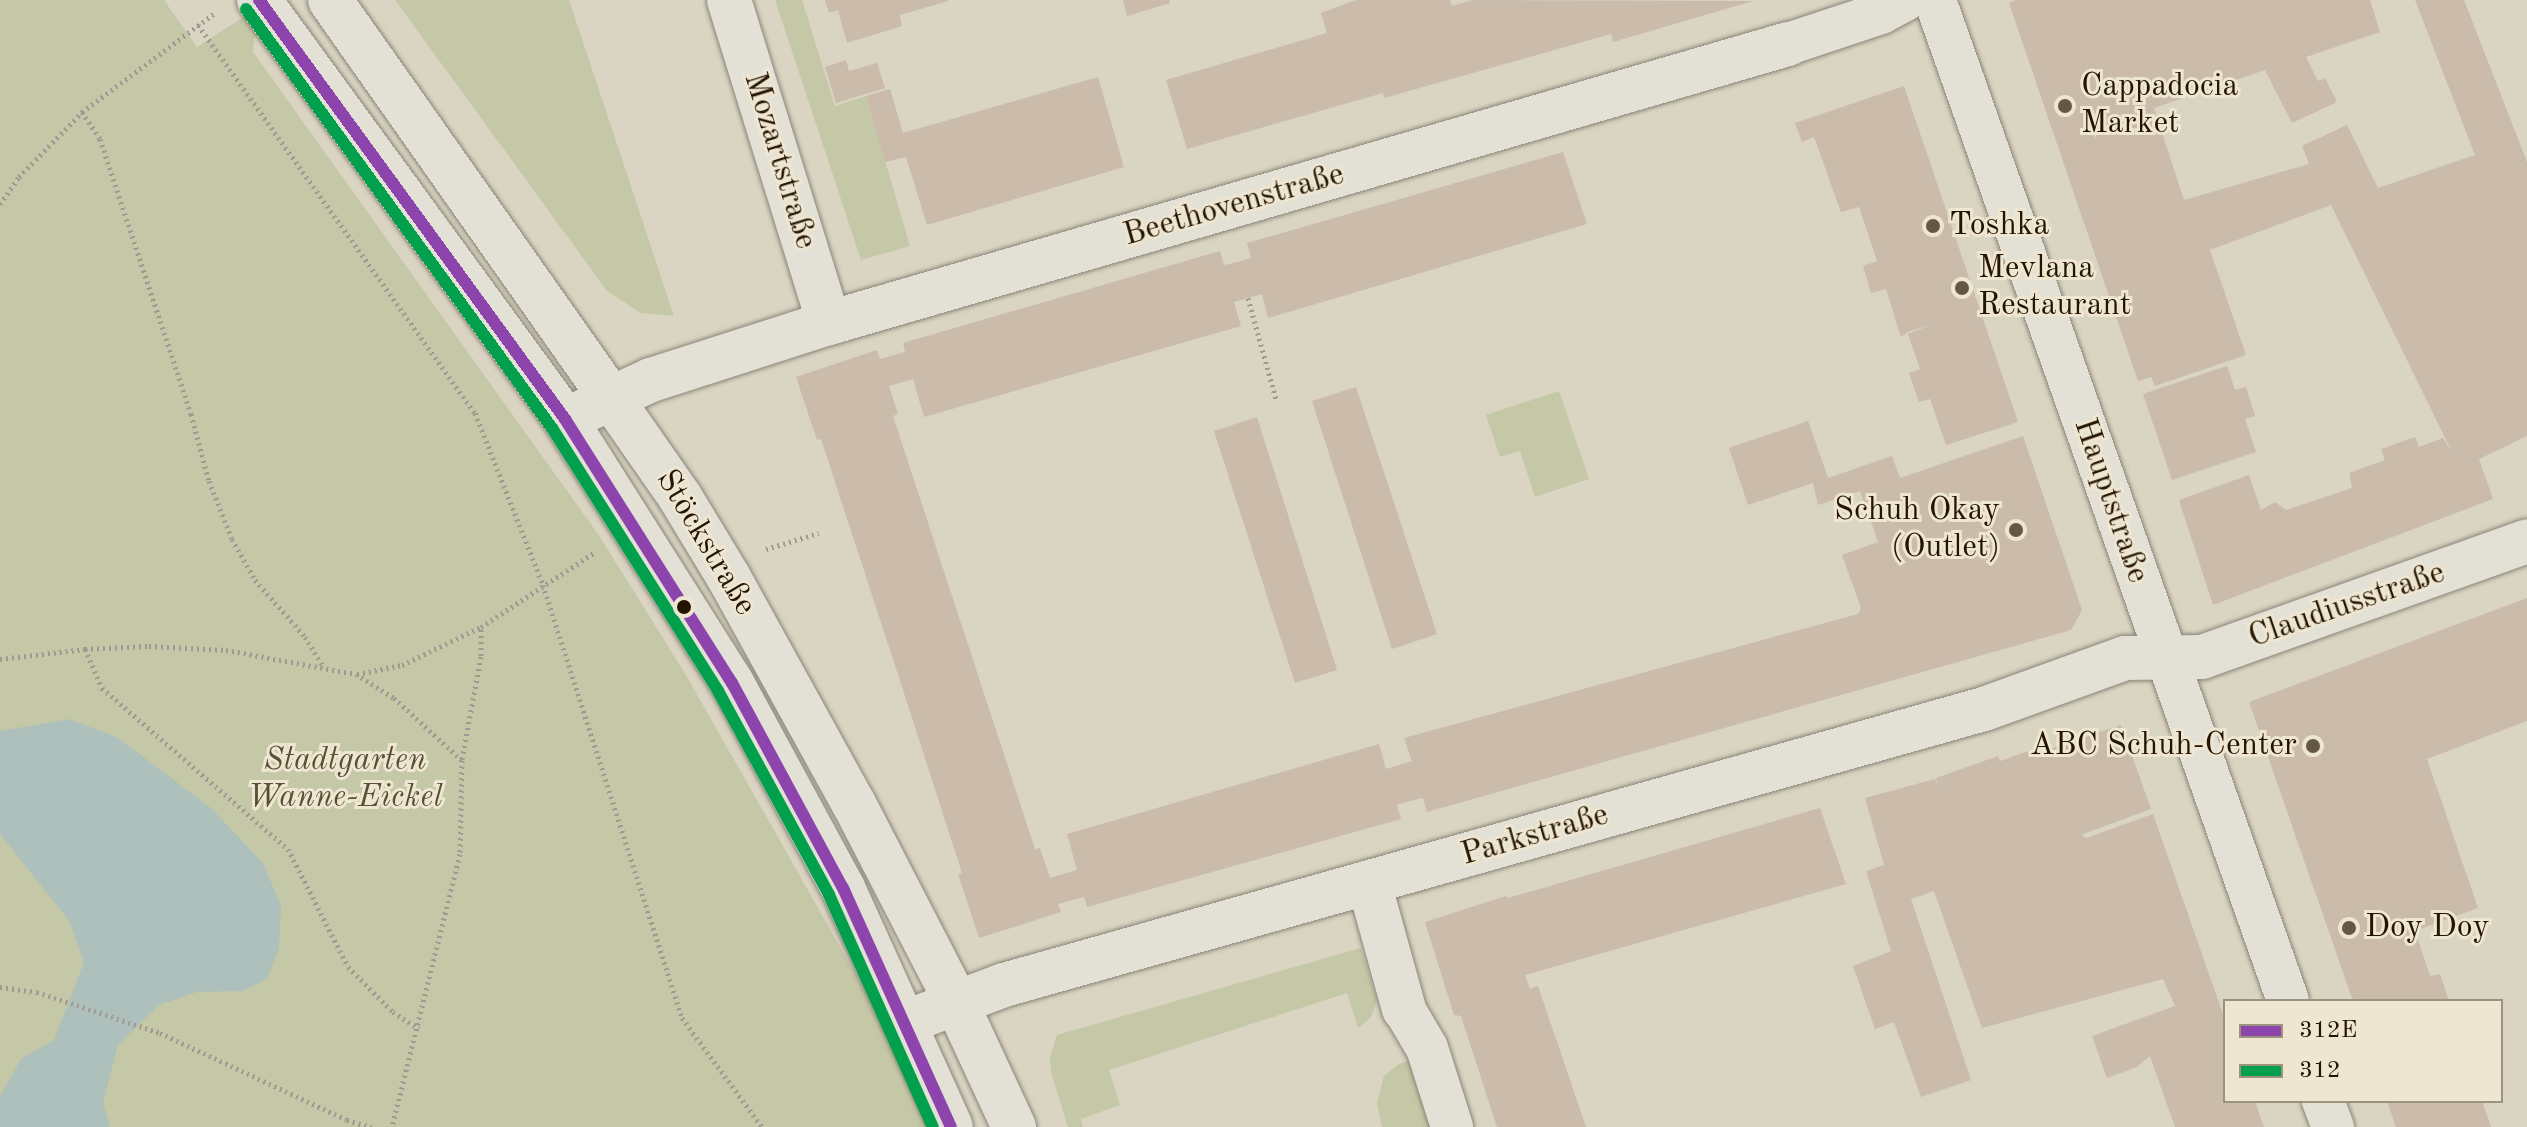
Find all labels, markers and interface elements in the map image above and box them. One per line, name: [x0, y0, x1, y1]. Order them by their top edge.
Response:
street label: Mozartstraße: [734, 68, 824, 254]
place label: Cappadocia Market: [2081, 69, 2238, 144]
marker: Cappadocia Market: [2056, 97, 2074, 115]
street label: Beethovenstraße: [1119, 156, 1349, 256]
place label: Toshka: [1949, 207, 2049, 245]
marker: Toshka: [1924, 217, 1942, 235]
place label: Mevlana Restaurant: [1978, 251, 2131, 326]
marker: Mevlana Restaurant: [1953, 279, 1971, 297]
street label: Hauptstraße: [2064, 414, 2156, 588]
street label: Stöckstraße: [647, 463, 763, 623]
place label: Schuh Okay (Outlet): [1834, 493, 2000, 568]
marker: Schuh Okay (Outlet): [2007, 521, 2025, 539]
street label: Claudiusstraße: [2244, 554, 2450, 658]
unlabelled marker: [676, 599, 692, 615]
place label: ABC Schuh-Center: [2030, 727, 2297, 765]
marker: ABC Schuh-Center: [2304, 737, 2322, 755]
park label: Stadtgarten Wanne-Eickel: [247, 743, 443, 818]
street label: Parkstraße: [1457, 797, 1613, 875]
place label: Doy Doy: [2365, 909, 2490, 947]
marker: Doy Doy: [2340, 919, 2358, 937]
legend: [2223, 999, 2503, 1103]
text: 312E: [2299, 1019, 2357, 1043]
text: 312: [2299, 1059, 2341, 1083]

